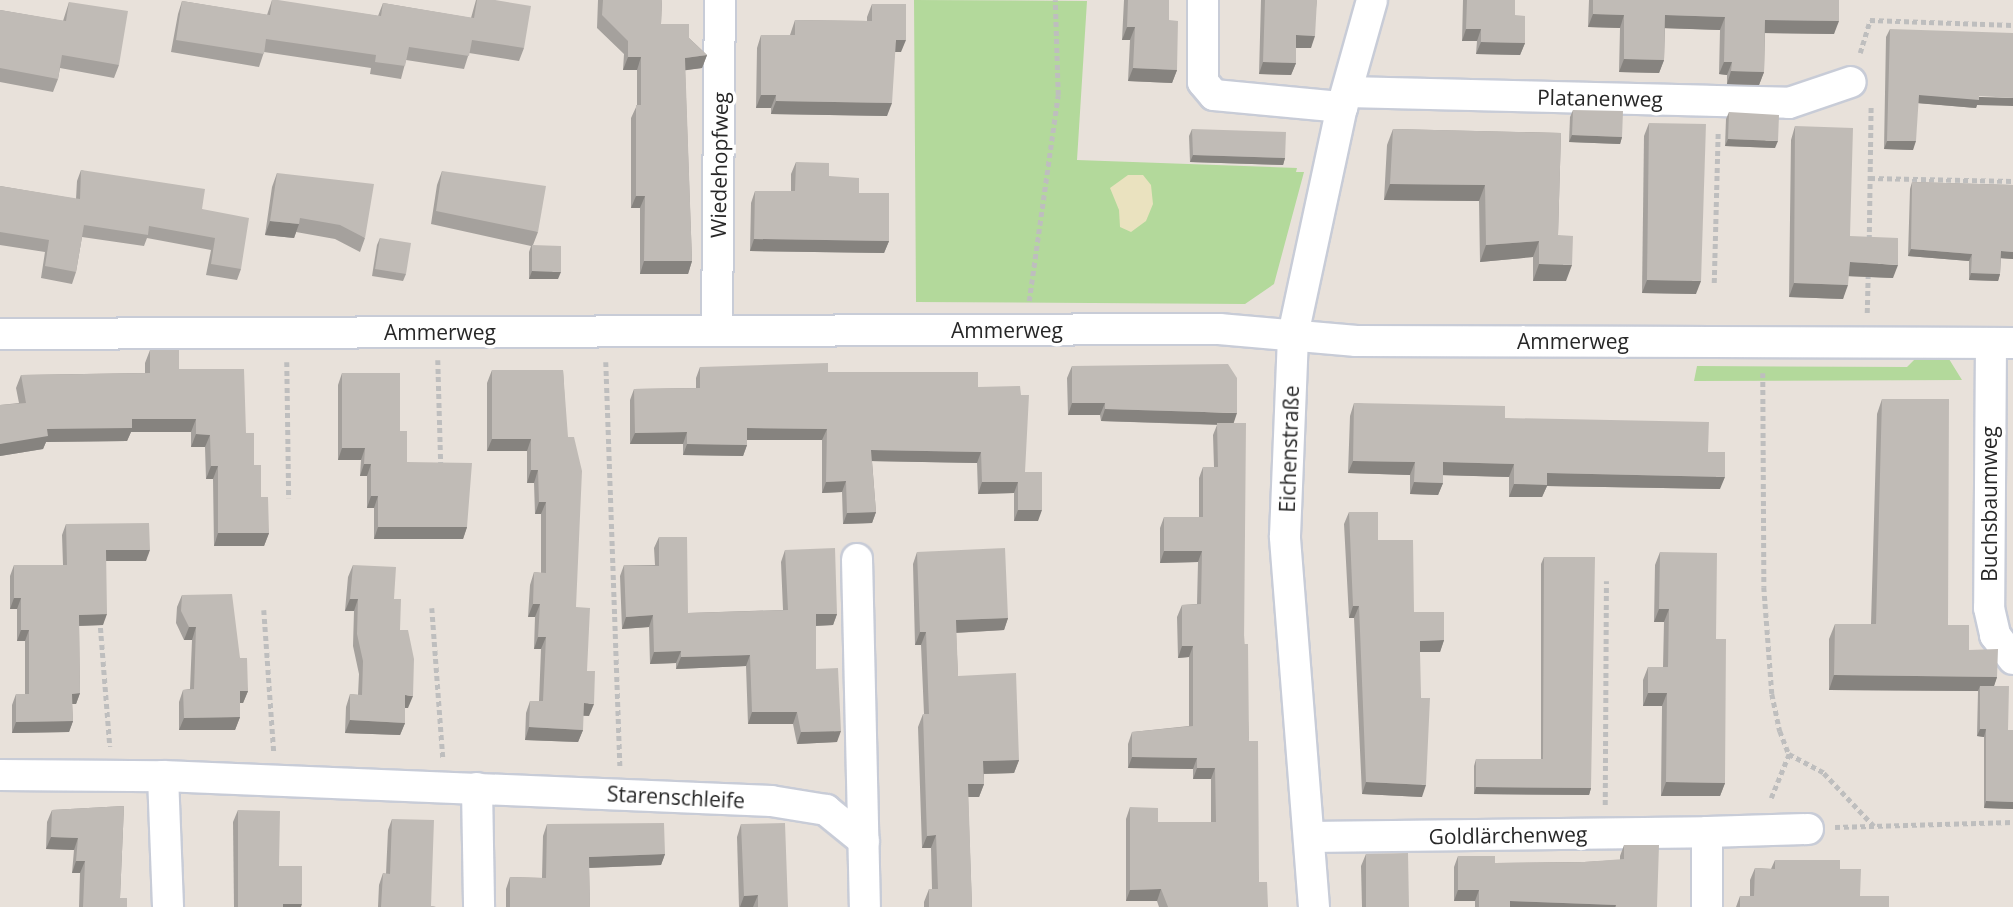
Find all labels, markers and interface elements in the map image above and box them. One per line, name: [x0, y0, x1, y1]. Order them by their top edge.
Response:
street label: Platanenweg: [1537, 84, 1663, 112]
street label: Wiedehopfweg: [705, 92, 733, 238]
street label: Ammerweg: [951, 317, 1063, 343]
street label: Ammerweg: [384, 319, 496, 345]
street label: Ammerweg: [1517, 328, 1629, 354]
street label: Eichenstraße: [1274, 385, 1304, 513]
street label: Buchsbaumweg: [1976, 426, 2002, 582]
street label: Starenschleife: [606, 781, 746, 813]
street label: Goldlärchenweg: [1428, 821, 1588, 849]

